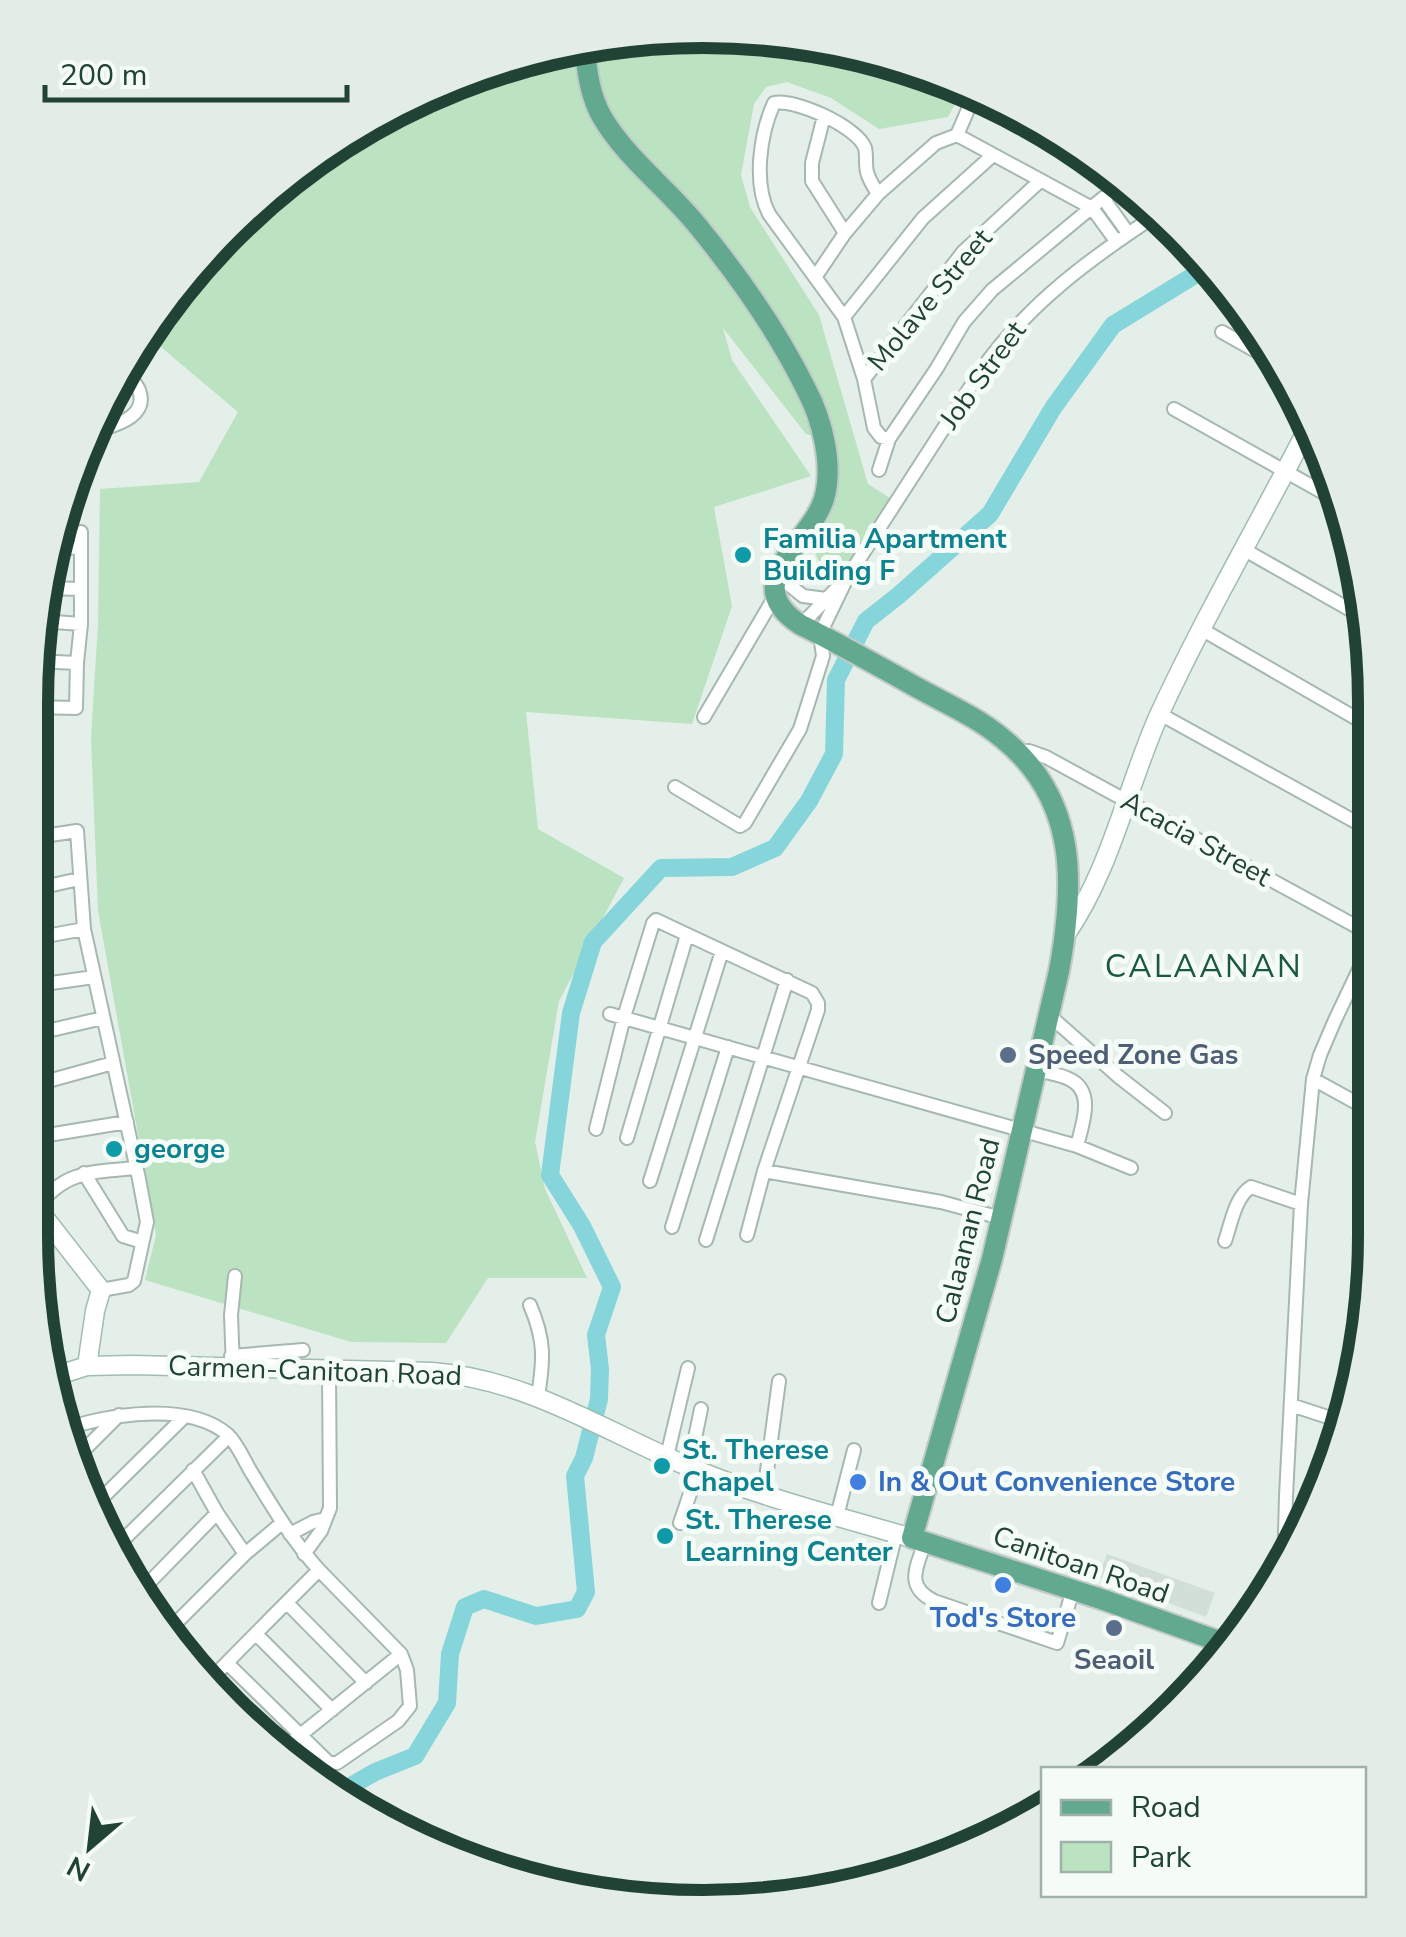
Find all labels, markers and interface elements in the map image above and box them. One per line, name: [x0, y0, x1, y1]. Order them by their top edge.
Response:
scale bar: [45, 40, 348, 102]
text: 200 m: [60, 55, 147, 96]
street label: Molave Street: [859, 221, 1001, 379]
street label: Job Street: [930, 313, 1035, 437]
place label: Familia Apartment Building F: [763, 520, 1007, 590]
marker: Familia Apartment Building F: [732, 544, 754, 566]
street label: Acacia Street: [1114, 782, 1278, 896]
district label: CALAANAN: [1105, 945, 1303, 988]
place label: Speed Zone Gas: [1028, 1036, 1239, 1074]
marker: Speed Zone Gas: [997, 1044, 1019, 1066]
place label: george: [134, 1130, 225, 1168]
street label: Calaanan Road: [927, 1134, 1009, 1328]
marker: george: [103, 1138, 125, 1160]
street label: Carmen-Canitoan Road: [168, 1347, 462, 1395]
place label: St. Therese Chapel: [682, 1431, 829, 1501]
marker: St. Therese Chapel: [651, 1455, 673, 1477]
place label: In & Out Convenience Store: [878, 1463, 1235, 1501]
marker: In & Out Convenience Store: [847, 1471, 869, 1493]
place label: St. Therese Learning Center: [685, 1501, 893, 1571]
street label: Canitoan Road: [988, 1517, 1174, 1613]
marker: St. Therese Learning Center: [654, 1525, 676, 1547]
marker: Tod's Store: [992, 1574, 1014, 1596]
place label: Tod's Store: [930, 1599, 1076, 1637]
marker: Seaoil: [1103, 1617, 1125, 1639]
place label: Seaoil: [1074, 1641, 1154, 1679]
legend: [1041, 1767, 1366, 1897]
text: Road: [1131, 1787, 1201, 1828]
north arrow: [40, 1797, 140, 1897]
text: Park: [1131, 1837, 1192, 1878]
text: N: [61, 1846, 97, 1890]

